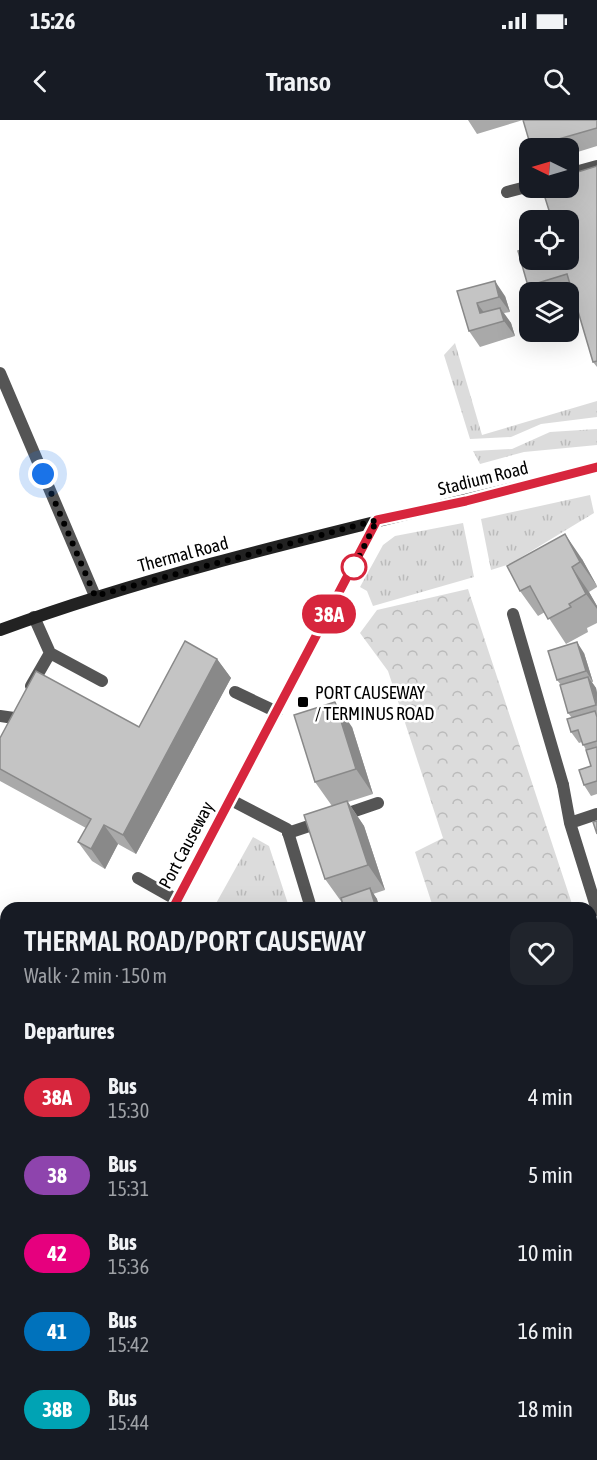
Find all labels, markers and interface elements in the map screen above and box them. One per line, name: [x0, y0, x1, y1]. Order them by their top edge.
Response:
text: 15:26: [30, 8, 75, 34]
icon: back: [24, 65, 57, 98]
icon: search: [540, 65, 573, 98]
text: Transo: [266, 66, 331, 97]
north arrow: [519, 138, 579, 198]
map controls: [519, 138, 579, 342]
button: locate: [519, 210, 579, 270]
button: layers: [519, 282, 579, 342]
street label: Stadium Road: [436, 457, 530, 499]
your location: [28, 459, 58, 489]
street label: Thermal Road: [136, 532, 230, 576]
unlabelled marker: [341, 554, 367, 580]
line badge: 38A: [294, 594, 364, 634]
text: 38A: [314, 602, 344, 626]
place label: PORT CAUSEWAY / TERMINUS ROAD: [315, 682, 434, 724]
marker: PORT CAUSEWAY / TERMINUS ROAD: [296, 695, 310, 709]
street label: Port Causeway: [154, 798, 218, 892]
button: heart: [510, 922, 573, 985]
text: THERMAL ROAD/PORT CAUSEWAY: [24, 925, 366, 957]
text: Walk · 2 min · 150 m: [24, 964, 167, 987]
text: Departures: [24, 1018, 114, 1044]
text: Bus: [108, 1073, 137, 1099]
text: 4 min: [528, 1084, 573, 1110]
text: 38A: [42, 1085, 72, 1109]
text: 15:30: [108, 1099, 149, 1122]
text: Bus: [108, 1151, 137, 1177]
text: 5 min: [528, 1162, 573, 1188]
text: 38: [47, 1163, 67, 1187]
text: 15:31: [108, 1177, 149, 1200]
text: Bus: [108, 1229, 137, 1255]
text: 10 min: [518, 1240, 573, 1266]
text: 42: [47, 1241, 67, 1265]
text: 15:36: [108, 1255, 149, 1278]
text: Bus: [108, 1307, 137, 1333]
text: 16 min: [518, 1318, 573, 1344]
text: 41: [47, 1319, 67, 1343]
text: 15:42: [108, 1333, 149, 1356]
text: Bus: [108, 1385, 137, 1411]
text: 18 min: [518, 1396, 573, 1422]
text: 38B: [42, 1397, 72, 1421]
text: 15:44: [108, 1411, 149, 1434]

